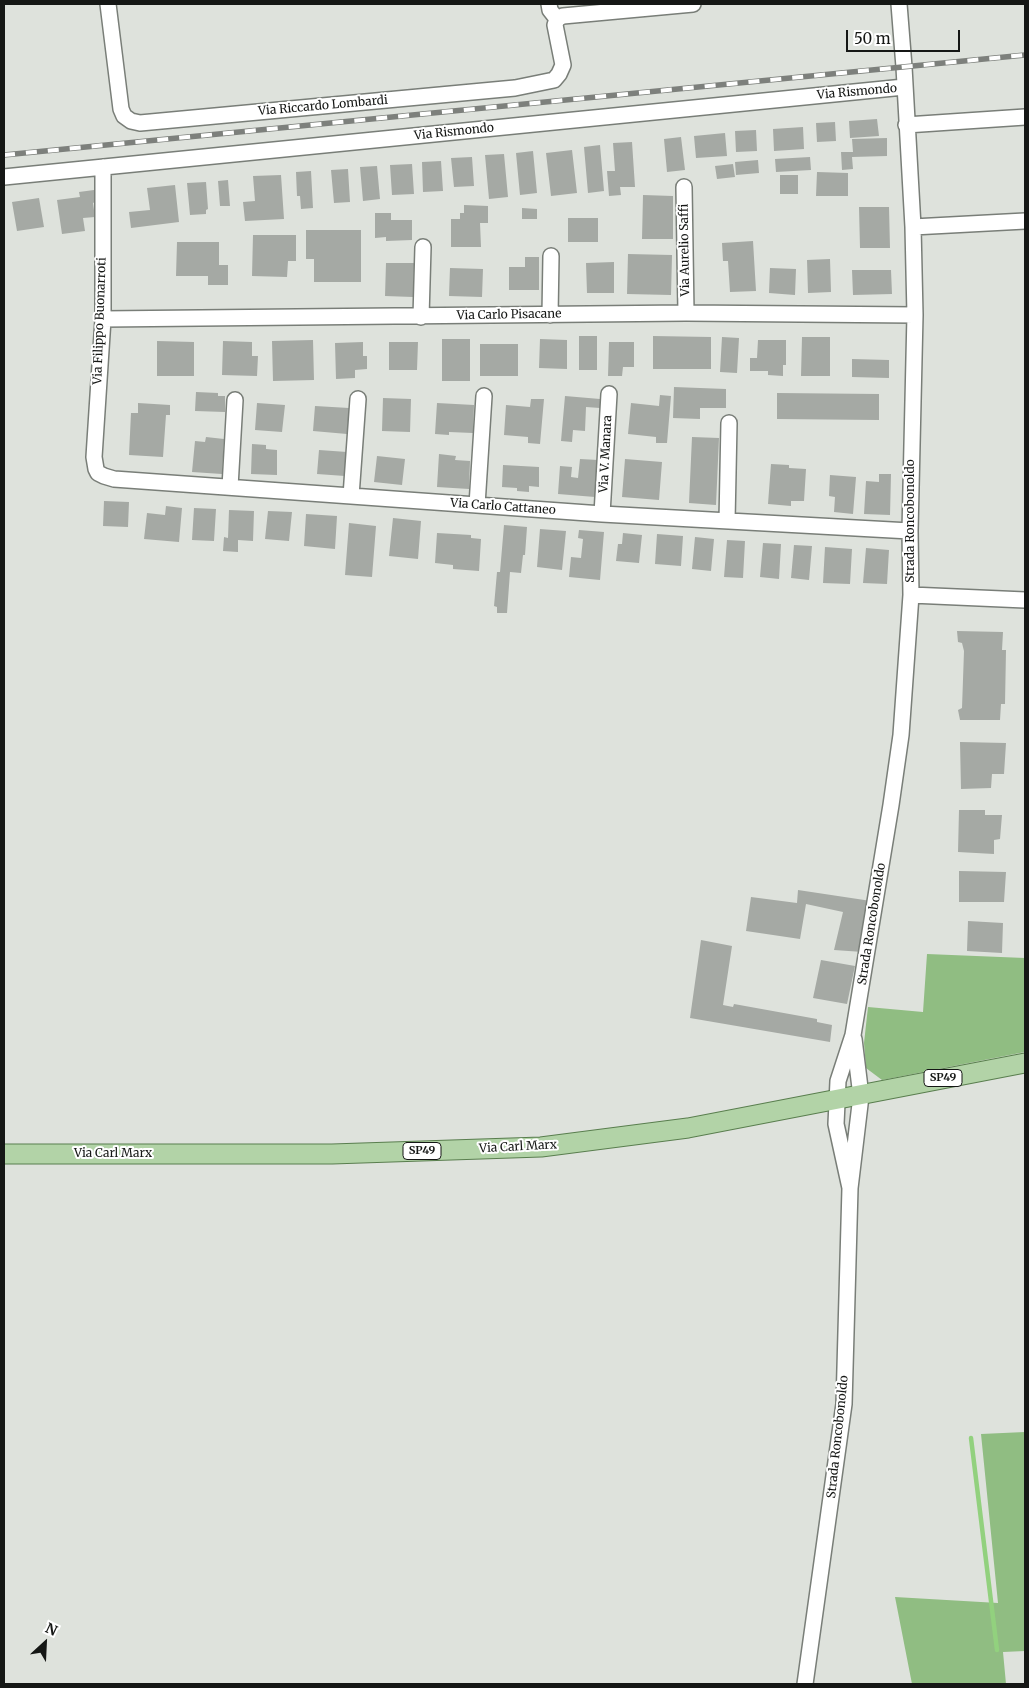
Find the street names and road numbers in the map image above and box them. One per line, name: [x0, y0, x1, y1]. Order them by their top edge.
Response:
street label: Via Rismondo: [816, 81, 898, 103]
street label: Via Riccardo Lombardi: [258, 93, 388, 119]
street label: Via Rismondo: [413, 121, 495, 143]
street label: Via Aurelio Saffi: [677, 204, 693, 296]
street label: Via Filippo Buonarroti: [91, 257, 109, 385]
street label: Via Carlo Pisacane: [456, 307, 562, 323]
street label: Via V. Manara: [597, 415, 615, 493]
street label: Strada Roncobonoldo: [904, 459, 918, 583]
street label: Via Carlo Cattaneo: [450, 496, 556, 518]
street label: Strada Roncobonoldo: [855, 862, 889, 986]
road number: SP49: [924, 1070, 962, 1086]
street label: Via Carl Marx: [479, 1138, 557, 1156]
road number: SP49: [403, 1142, 441, 1160]
street label: Via Carl Marx: [74, 1147, 152, 1161]
street label: Strada Roncobonoldo: [824, 1375, 852, 1499]

